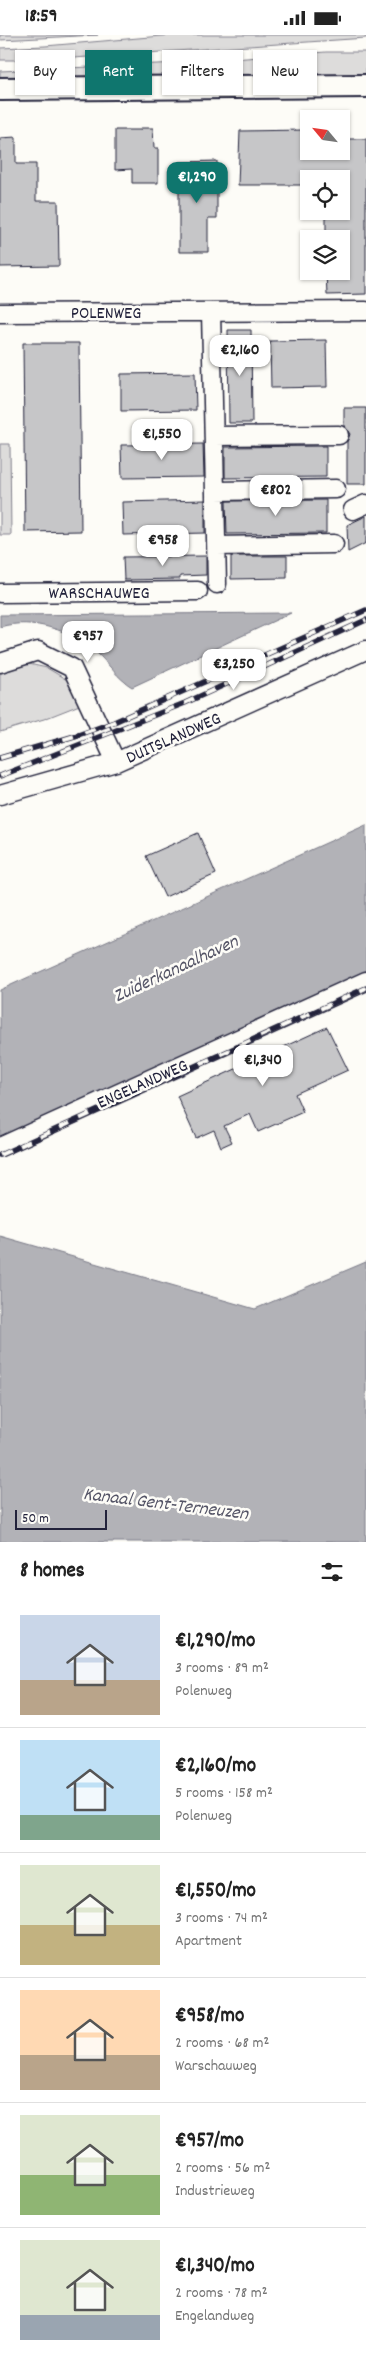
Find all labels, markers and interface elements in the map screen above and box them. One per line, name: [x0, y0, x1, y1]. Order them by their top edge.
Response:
text: 18:59: [25, 4, 57, 31]
chip: Buy: [15, 50, 75, 95]
chip: Rent: [85, 50, 152, 95]
chip: Filters: [162, 50, 243, 95]
chip: New: [253, 50, 317, 95]
north arrow: [300, 110, 350, 160]
map controls: [300, 110, 350, 280]
pin: €1,290: [156, 161, 238, 204]
text: €1,290: [178, 166, 216, 189]
button: locate: [300, 170, 350, 220]
button: layers: [300, 230, 350, 280]
street label: POLENWEG: [71, 302, 141, 327]
pin: €2,160: [199, 335, 281, 377]
text: €2,160: [220, 339, 260, 362]
pin: €1,550: [121, 419, 203, 461]
text: €1,550: [142, 423, 182, 446]
pin: €802: [246, 475, 306, 517]
text: €802: [260, 479, 292, 502]
pin: €958: [133, 525, 193, 567]
text: €958: [148, 529, 178, 552]
street label: WARSCHAUWEG: [48, 582, 150, 607]
pin: €957: [58, 621, 118, 663]
text: €957: [73, 625, 103, 648]
pin: €3,250: [193, 649, 275, 691]
text: €3,250: [213, 653, 255, 676]
street label: DUITSLANDWEG: [122, 707, 226, 771]
water label: Zuiderkanaalhaven: [110, 929, 244, 1011]
pin: €1,340: [222, 1045, 304, 1087]
text: €1,340: [244, 1049, 282, 1072]
street label: ENGELANDWEG: [93, 1054, 193, 1116]
water label: Kanaal Gent-Terneuzen: [81, 1482, 251, 1529]
scale bar: [15, 1507, 108, 1530]
text: 50 m: [22, 1509, 49, 1529]
text: 8 homes: [20, 1557, 85, 1587]
icon: filters: [318, 1558, 346, 1586]
text: €1,290/mo: [175, 1627, 255, 1657]
icon: home: [60, 1635, 120, 1695]
text: 3 rooms · 89 m²: [175, 1657, 269, 1680]
text: Polenweg: [175, 1680, 232, 1703]
text: €2,160/mo: [175, 1752, 256, 1782]
icon: home: [60, 1760, 120, 1820]
text: 5 rooms · 158 m²: [175, 1782, 273, 1805]
text: Polenweg: [175, 1805, 232, 1828]
text: €1,550/mo: [175, 1877, 256, 1907]
icon: home: [60, 1885, 120, 1945]
text: 3 rooms · 74 m²: [175, 1907, 268, 1930]
text: Apartment: [175, 1930, 242, 1953]
text: €958/mo: [175, 2002, 244, 2032]
icon: home: [60, 2010, 120, 2070]
text: 2 rooms · 68 m²: [175, 2032, 269, 2055]
text: Warschauweg: [175, 2055, 257, 2078]
text: €957/mo: [175, 2127, 244, 2157]
icon: home: [60, 2135, 120, 2195]
text: 2 rooms · 56 m²: [175, 2157, 270, 2180]
text: Industrieweg: [175, 2180, 255, 2203]
text: €1,340/mo: [175, 2252, 255, 2282]
icon: home: [60, 2260, 120, 2320]
text: 2 rooms · 78 m²: [175, 2282, 268, 2305]
text: Engelandweg: [175, 2305, 254, 2328]

